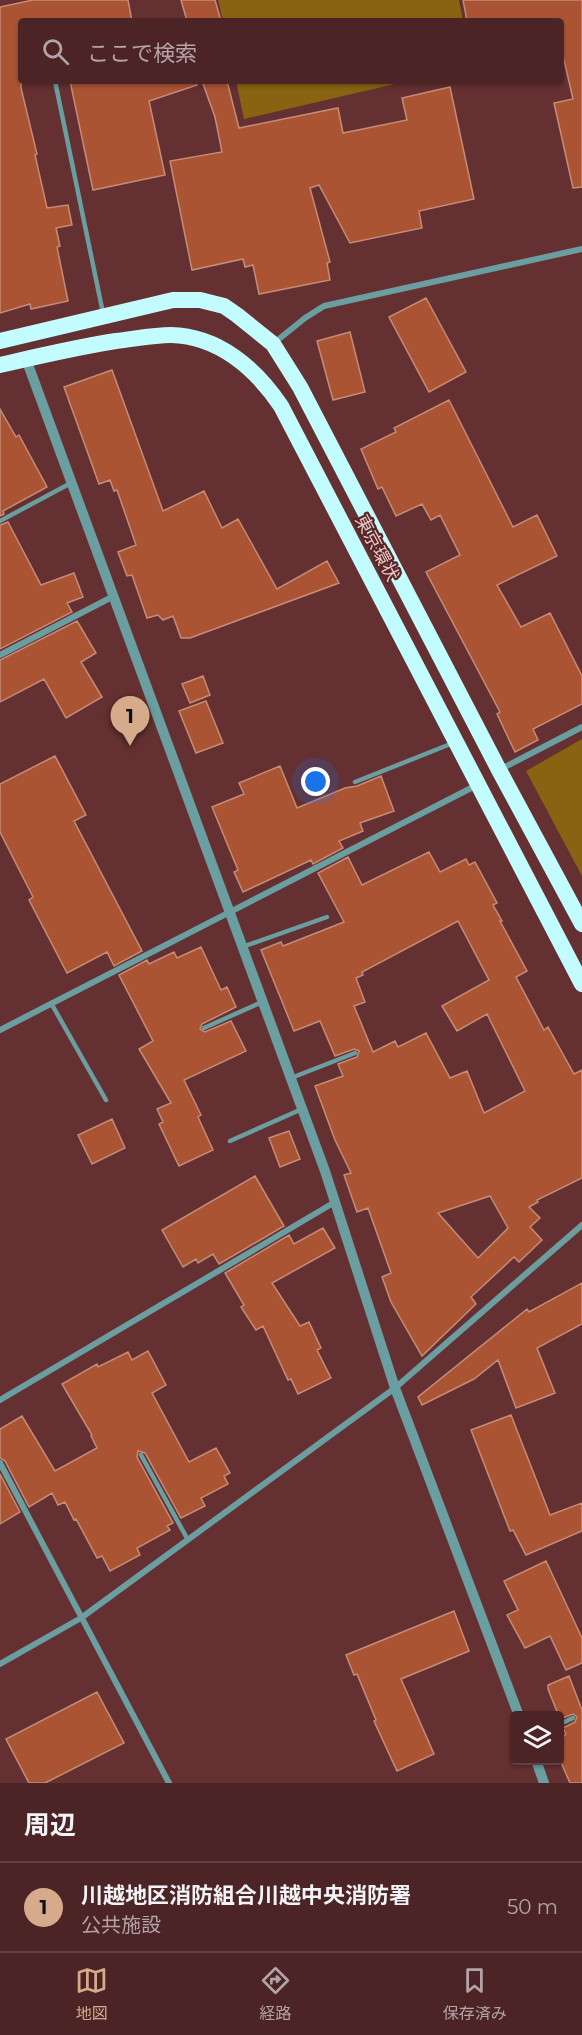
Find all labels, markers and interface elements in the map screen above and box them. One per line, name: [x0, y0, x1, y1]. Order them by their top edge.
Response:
search box: [18, 18, 564, 84]
icon: search: [39, 35, 72, 68]
text: ここで検索: [87, 40, 197, 67]
street label: 東京環状: [350, 511, 404, 585]
pin: 1: [110, 696, 150, 746]
your location: [301, 767, 330, 796]
map controls: [510, 1711, 564, 1765]
button: layers: [510, 1711, 564, 1765]
text: 周辺: [24, 1809, 76, 1841]
text: 川越地区消防組合川越中央消防署: [81, 1882, 411, 1909]
text: 1: [40, 1895, 47, 1919]
text: 50 m: [507, 1895, 558, 1919]
text: 公共施設: [81, 1913, 161, 1937]
tab: 地図: [75, 1964, 108, 2024]
tab: 経路: [259, 1964, 292, 2024]
tab: 保存済み: [443, 1964, 507, 2024]

